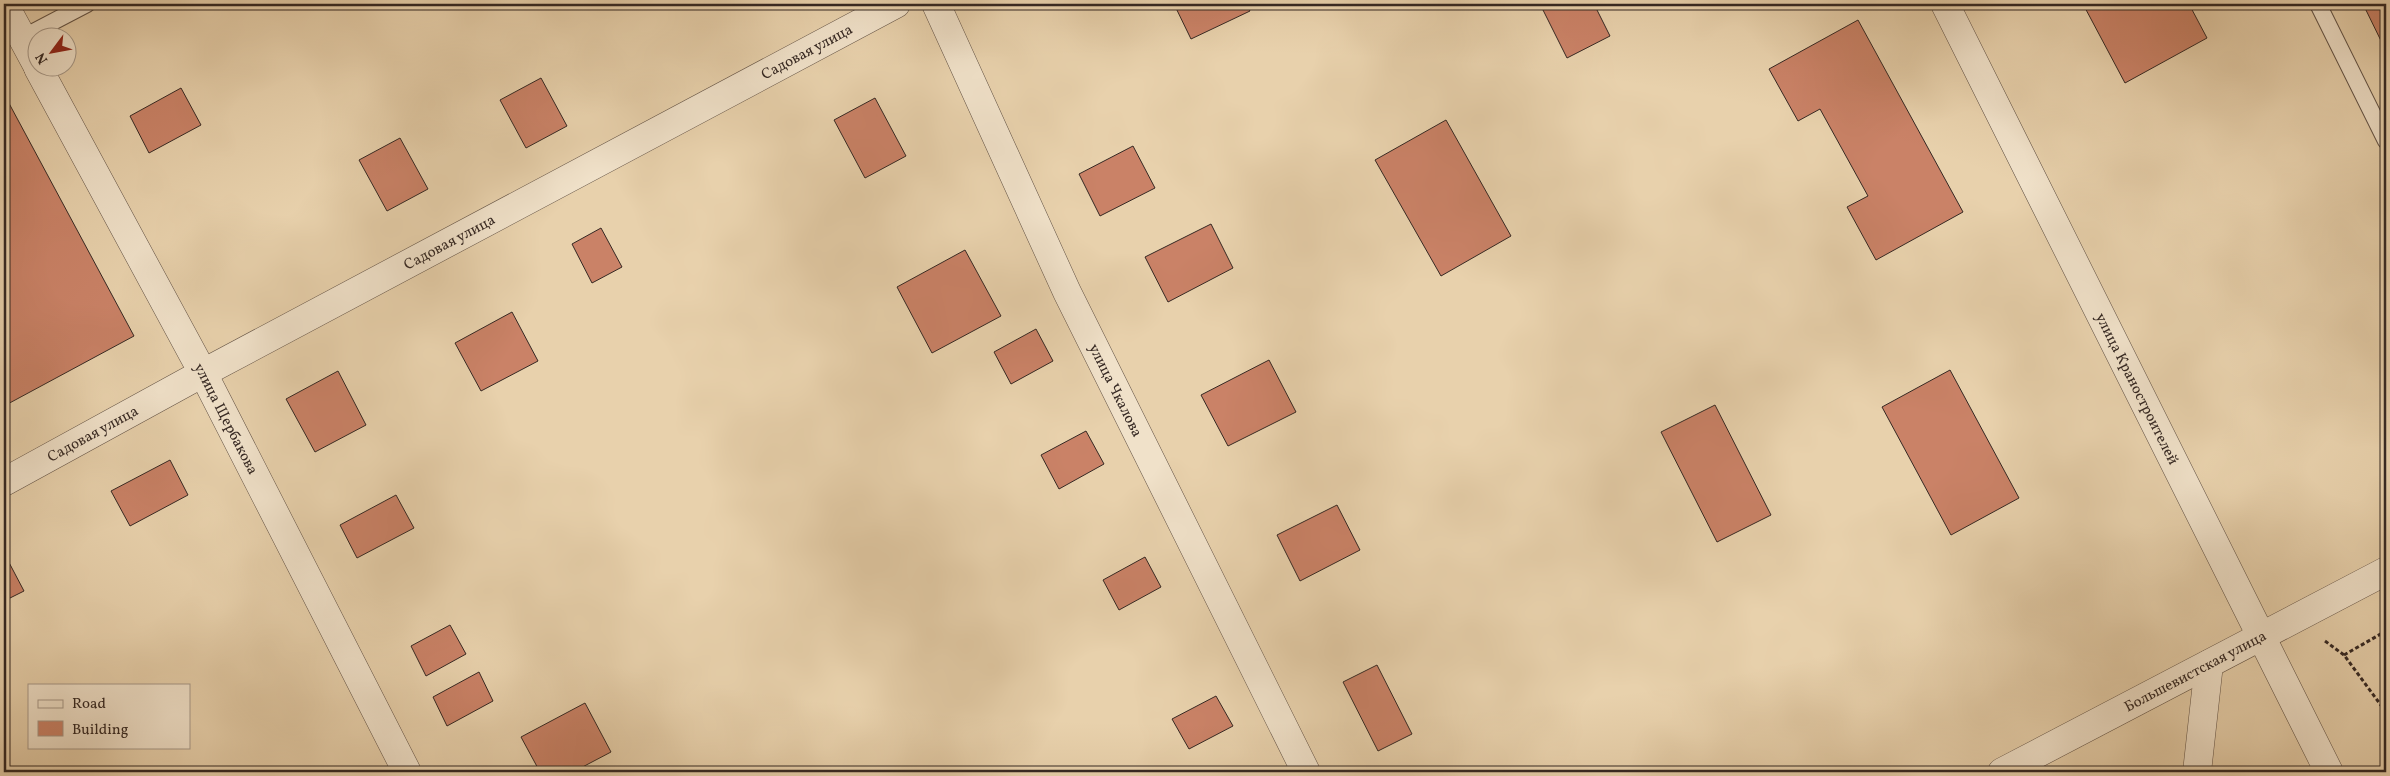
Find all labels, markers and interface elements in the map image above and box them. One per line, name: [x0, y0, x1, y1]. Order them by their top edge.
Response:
street label: Садовая улица: [758, 20, 857, 86]
north arrow: [28, 28, 78, 78]
text: N: [31, 49, 53, 67]
street label: Садовая улица: [400, 210, 500, 276]
street label: улица Краностроителей: [2089, 310, 2183, 469]
street label: улица Чкалова: [1082, 340, 1147, 441]
street label: улица Щербакова: [188, 360, 262, 479]
street label: Садовая улица: [44, 401, 143, 468]
street label: Большевистская улица: [2121, 626, 2271, 718]
legend: [28, 684, 190, 748]
text: Road: [72, 694, 106, 715]
text: Building: [72, 720, 129, 741]

